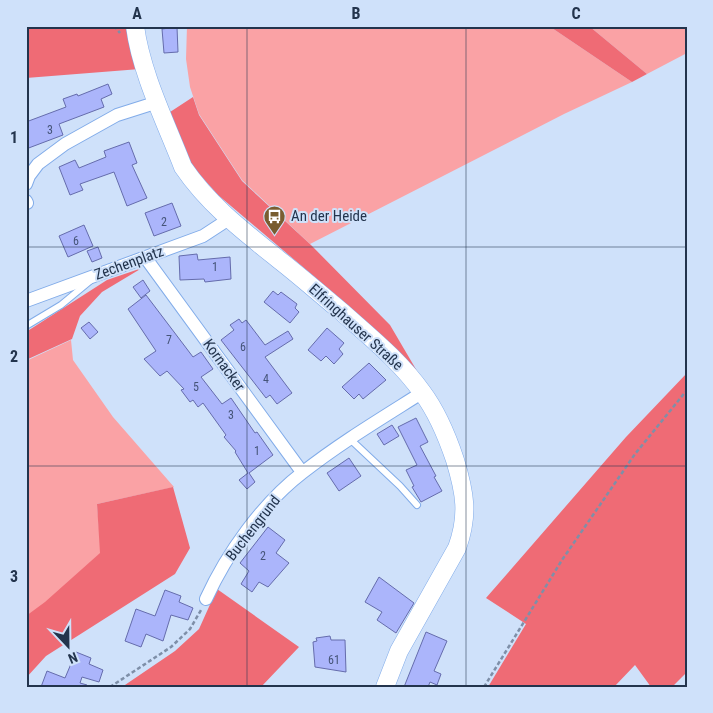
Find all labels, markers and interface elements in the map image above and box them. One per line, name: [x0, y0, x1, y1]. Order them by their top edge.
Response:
text: A: [132, 4, 142, 23]
text: B: [352, 4, 361, 23]
text: C: [571, 4, 581, 23]
house number: 3: [47, 123, 53, 137]
text: 1: [10, 128, 18, 147]
bus stop icon: An der Heide: [263, 204, 287, 235]
place label: An der Heide: [291, 207, 367, 225]
house number: 2: [161, 215, 167, 229]
house number: 6: [73, 234, 79, 248]
street label: Zechenplatz: [92, 242, 166, 284]
house number: 1: [212, 260, 218, 274]
street label: Elfringhauser Straße: [305, 280, 407, 374]
house number: 7: [166, 333, 172, 347]
street label: Kornacker: [199, 336, 249, 395]
house number: 6: [240, 340, 246, 354]
text: 2: [10, 347, 18, 366]
house number: 4: [263, 372, 269, 386]
house number: 5: [193, 380, 199, 394]
house number: 3: [228, 408, 234, 422]
house number: 1: [254, 444, 260, 458]
street label: Buchengrund: [222, 492, 284, 564]
house number: 2: [260, 549, 266, 563]
text: 3: [10, 567, 18, 586]
north arrow: [42, 620, 92, 670]
text: N: [66, 649, 80, 667]
house number: 61: [328, 653, 340, 667]

